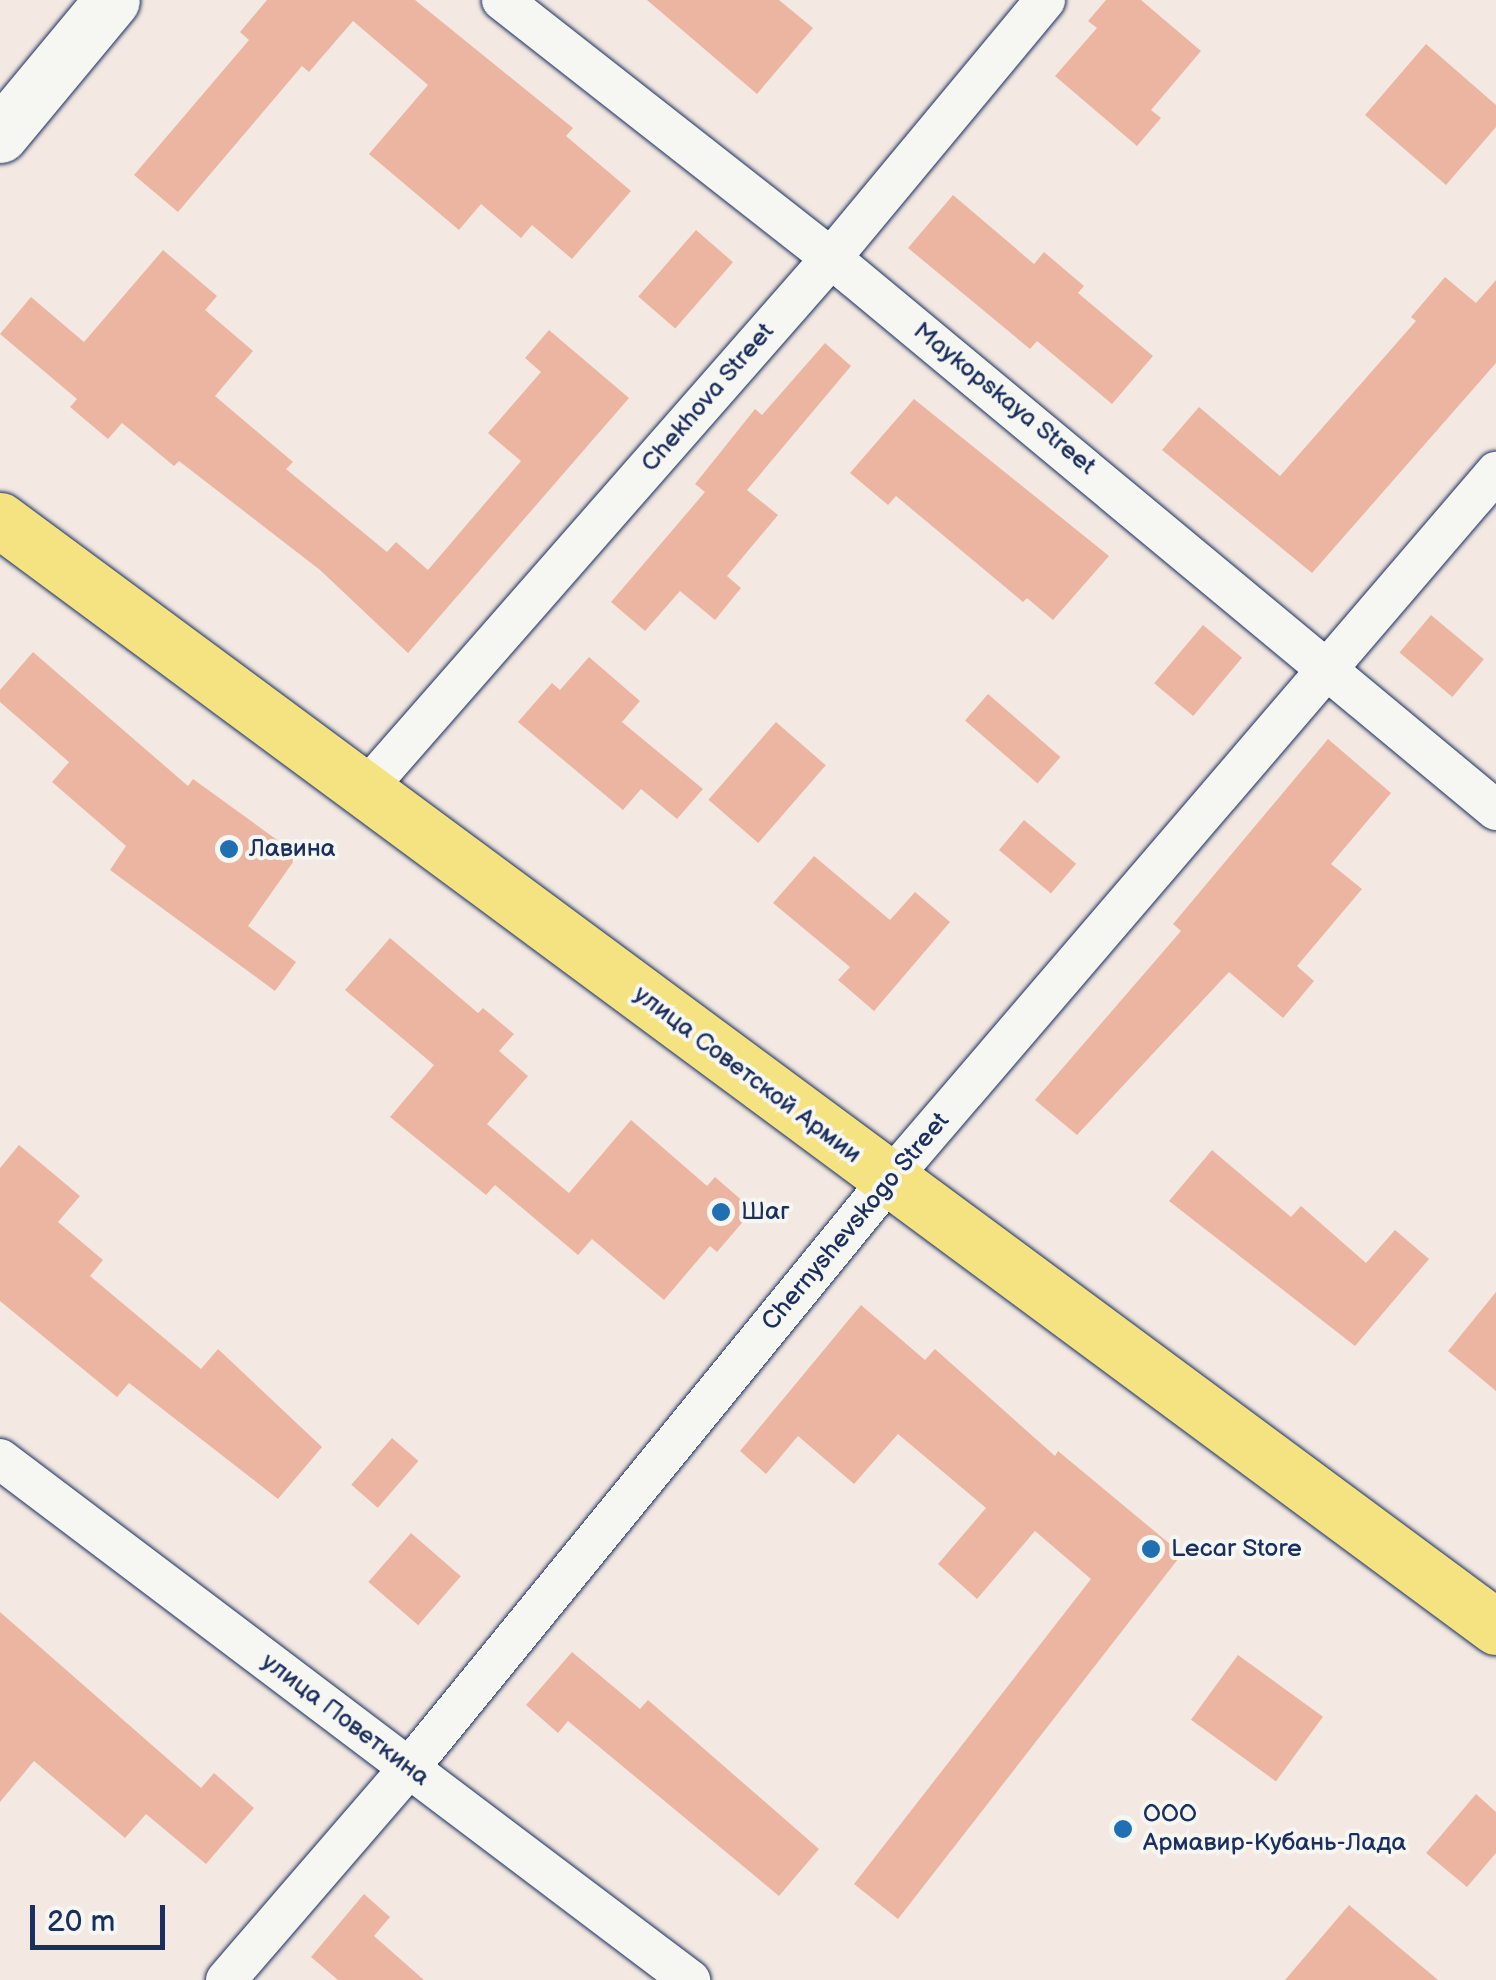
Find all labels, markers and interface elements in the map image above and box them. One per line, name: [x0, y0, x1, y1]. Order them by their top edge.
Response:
street label: Maykopskaya Street: [907, 316, 1101, 482]
street label: Chekhova Street: [635, 317, 781, 479]
place label: Лавина: [249, 834, 336, 864]
marker: Лавина: [218, 838, 240, 860]
street label: улица Советской Армии: [627, 980, 867, 1170]
street label: Chernyshevskogo Street: [756, 1107, 956, 1337]
place label: Шаг: [741, 1197, 790, 1227]
marker: Шаг: [710, 1201, 732, 1223]
place label: Lecar Store: [1171, 1534, 1302, 1564]
marker: Lecar Store: [1140, 1538, 1162, 1560]
street label: улица Поветкина: [255, 1647, 435, 1793]
place label: ООО Армавир-Кубань-Лада: [1143, 1800, 1406, 1859]
marker: ООО Армавир-Кубань-Лада: [1112, 1818, 1134, 1840]
scale bar: [35, 1885, 170, 1947]
text: 20 m: [47, 1904, 115, 1940]

